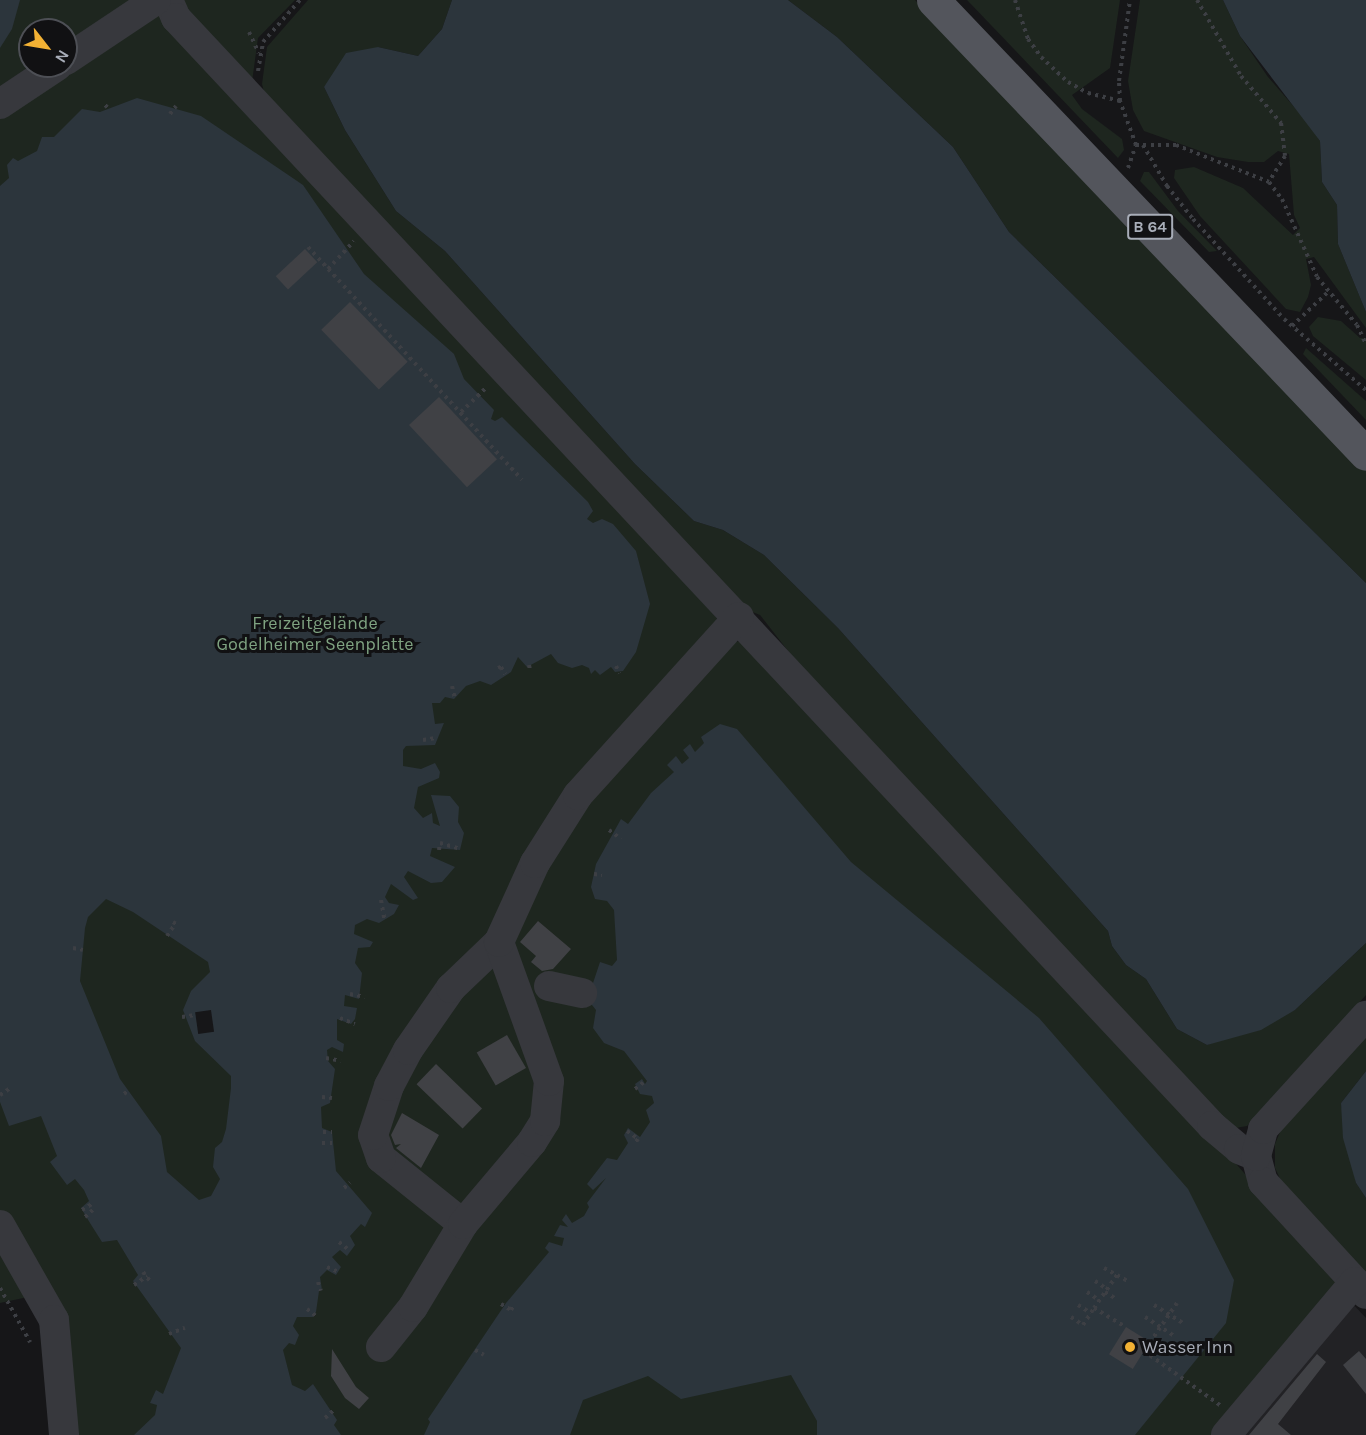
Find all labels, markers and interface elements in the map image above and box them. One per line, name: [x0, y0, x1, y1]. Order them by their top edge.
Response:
north arrow: [18, 18, 78, 78]
text: N: [51, 47, 73, 66]
road number: B 64: [1126, 214, 1174, 240]
park label: Freizeitgelände Godelheimer Seenplatte: [216, 613, 414, 656]
place label: Wasser Inn: [1142, 1336, 1233, 1358]
marker: Wasser Inn: [1123, 1340, 1137, 1354]

